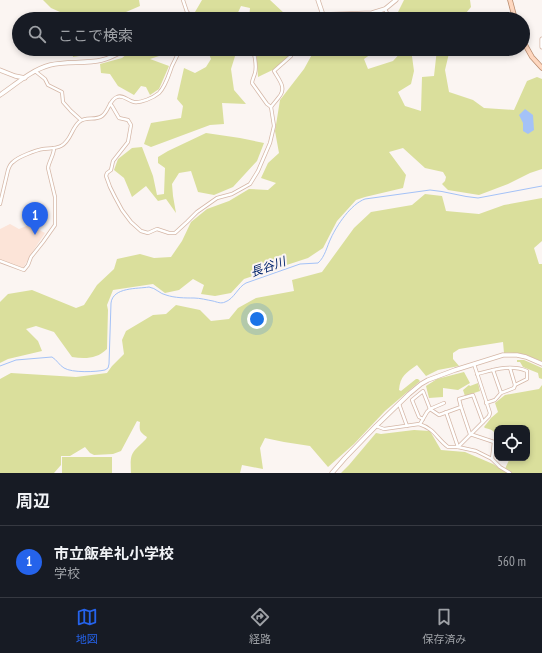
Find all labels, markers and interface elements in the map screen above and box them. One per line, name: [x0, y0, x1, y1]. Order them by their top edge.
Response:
search box: [12, 12, 530, 56]
icon: search: [26, 23, 48, 45]
text: ここで検索: [58, 26, 133, 45]
pin: 1: [22, 202, 48, 235]
water label: 長谷川: [248, 253, 289, 279]
your location: [247, 309, 267, 329]
map controls: [494, 425, 530, 461]
button: locate: [494, 425, 530, 461]
text: 周辺: [16, 490, 50, 512]
text: 市立飯牟礼小学校: [54, 544, 174, 563]
text: 1: [26, 553, 32, 570]
text: 560 m: [497, 553, 526, 570]
text: 学校: [54, 565, 80, 582]
tab: 地図: [76, 606, 98, 646]
tab: 経路: [249, 606, 271, 646]
tab: 保存済み: [422, 606, 466, 646]

